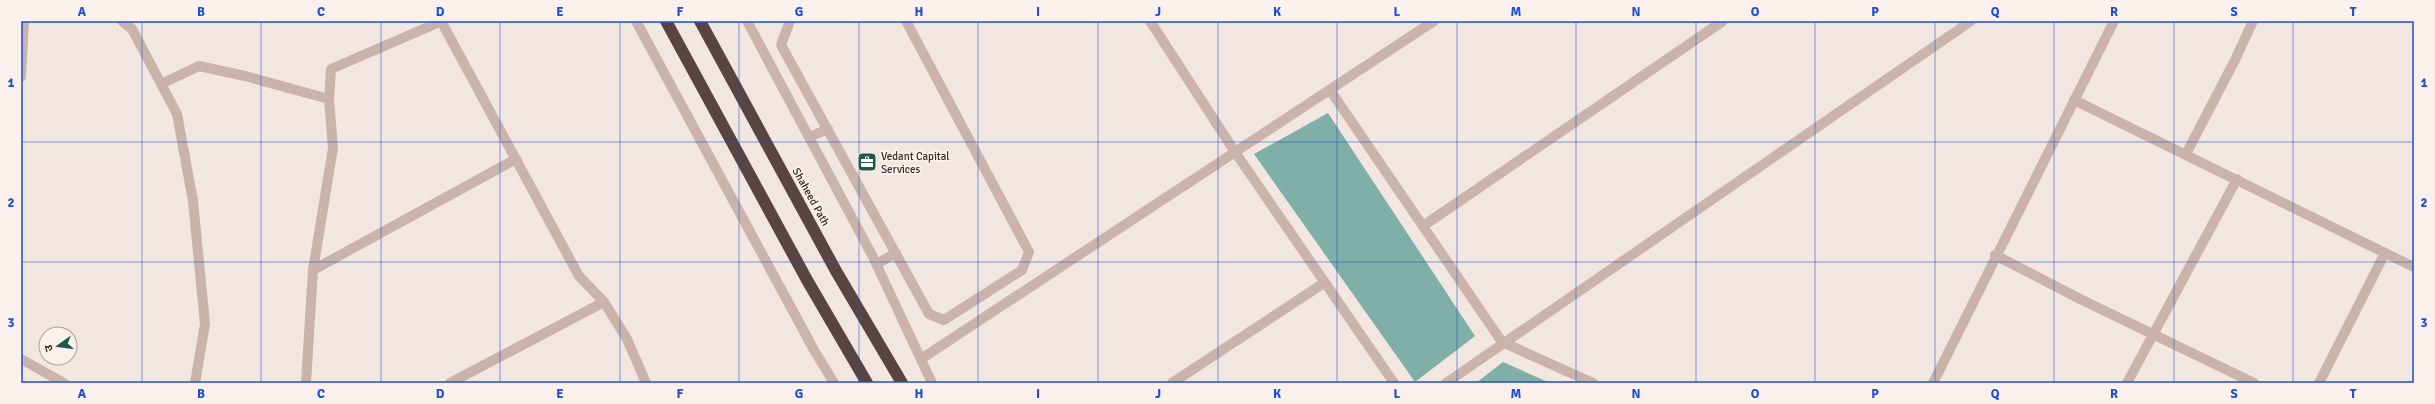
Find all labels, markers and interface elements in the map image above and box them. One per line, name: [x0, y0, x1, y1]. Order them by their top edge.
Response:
text: A: [78, 4, 87, 20]
text: B: [197, 4, 205, 20]
text: C: [317, 4, 325, 20]
text: D: [436, 4, 445, 20]
text: E: [556, 4, 564, 20]
text: F: [677, 4, 684, 20]
text: G: [795, 4, 803, 20]
text: H: [915, 4, 923, 20]
text: I: [1036, 4, 1040, 20]
text: J: [1155, 4, 1161, 20]
text: K: [1273, 4, 1281, 20]
text: L: [1394, 4, 1401, 20]
text: M: [1511, 4, 1522, 20]
text: N: [1631, 4, 1641, 20]
text: O: [1751, 4, 1760, 20]
text: P: [1871, 4, 1879, 20]
text: Q: [1991, 4, 2000, 20]
text: R: [2110, 4, 2118, 20]
text: S: [2230, 4, 2238, 20]
text: T: [2350, 4, 2357, 20]
text: 1: [7, 75, 15, 91]
text: 1: [2420, 75, 2428, 91]
place label: Vedant Capital Services: [881, 150, 950, 176]
office icon: Vedant Capital Services: [856, 151, 878, 173]
street label: Shaheed Path: [790, 166, 832, 228]
text: 2: [7, 195, 15, 211]
text: 2: [2420, 195, 2428, 211]
text: 3: [7, 315, 15, 331]
text: 3: [2420, 315, 2428, 331]
north arrow: [38, 326, 78, 366]
text: उ: [42, 343, 56, 353]
text: A: [78, 386, 87, 402]
text: B: [197, 386, 205, 402]
text: C: [317, 386, 325, 402]
text: D: [436, 386, 445, 402]
text: E: [556, 386, 564, 402]
text: F: [677, 386, 684, 402]
text: G: [795, 386, 803, 402]
text: H: [915, 386, 923, 402]
text: I: [1036, 386, 1040, 402]
text: J: [1155, 386, 1161, 402]
text: K: [1273, 386, 1281, 402]
text: L: [1394, 386, 1401, 402]
text: M: [1511, 386, 1522, 402]
text: N: [1631, 386, 1641, 402]
text: O: [1751, 386, 1760, 402]
text: P: [1871, 386, 1879, 402]
text: Q: [1991, 386, 2000, 402]
text: R: [2110, 386, 2118, 402]
text: S: [2230, 386, 2238, 402]
text: T: [2350, 386, 2357, 402]

